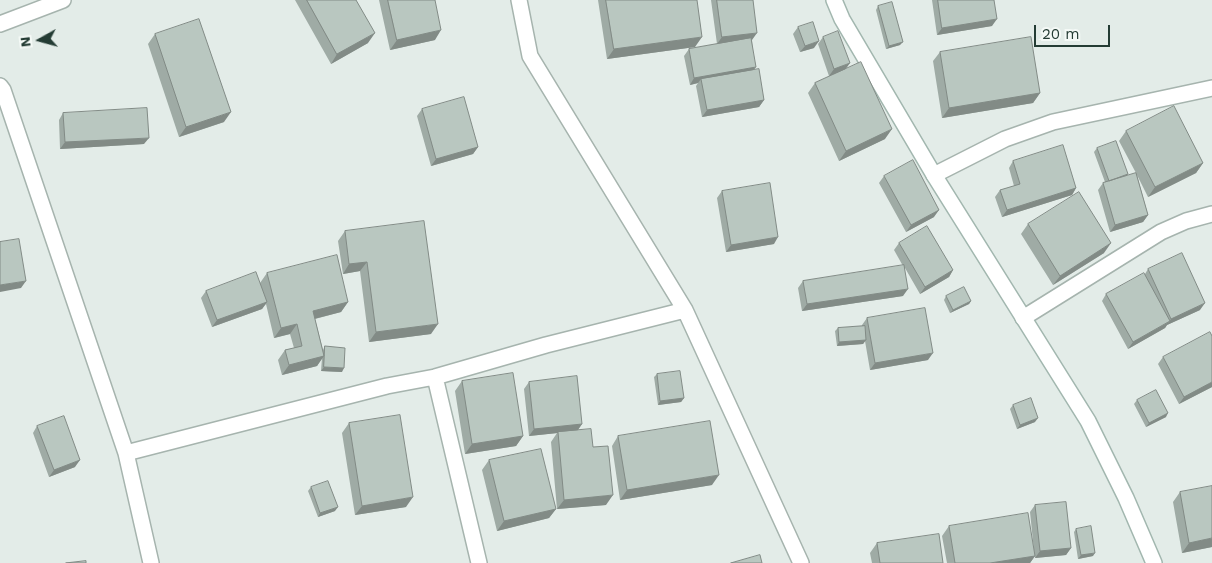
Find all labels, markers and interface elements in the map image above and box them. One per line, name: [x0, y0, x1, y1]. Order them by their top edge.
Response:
north arrow: [15, 15, 65, 65]
scale bar: [1037, 15, 1113, 47]
text: 20 m: [1042, 25, 1080, 43]
text: N: [17, 36, 34, 48]

